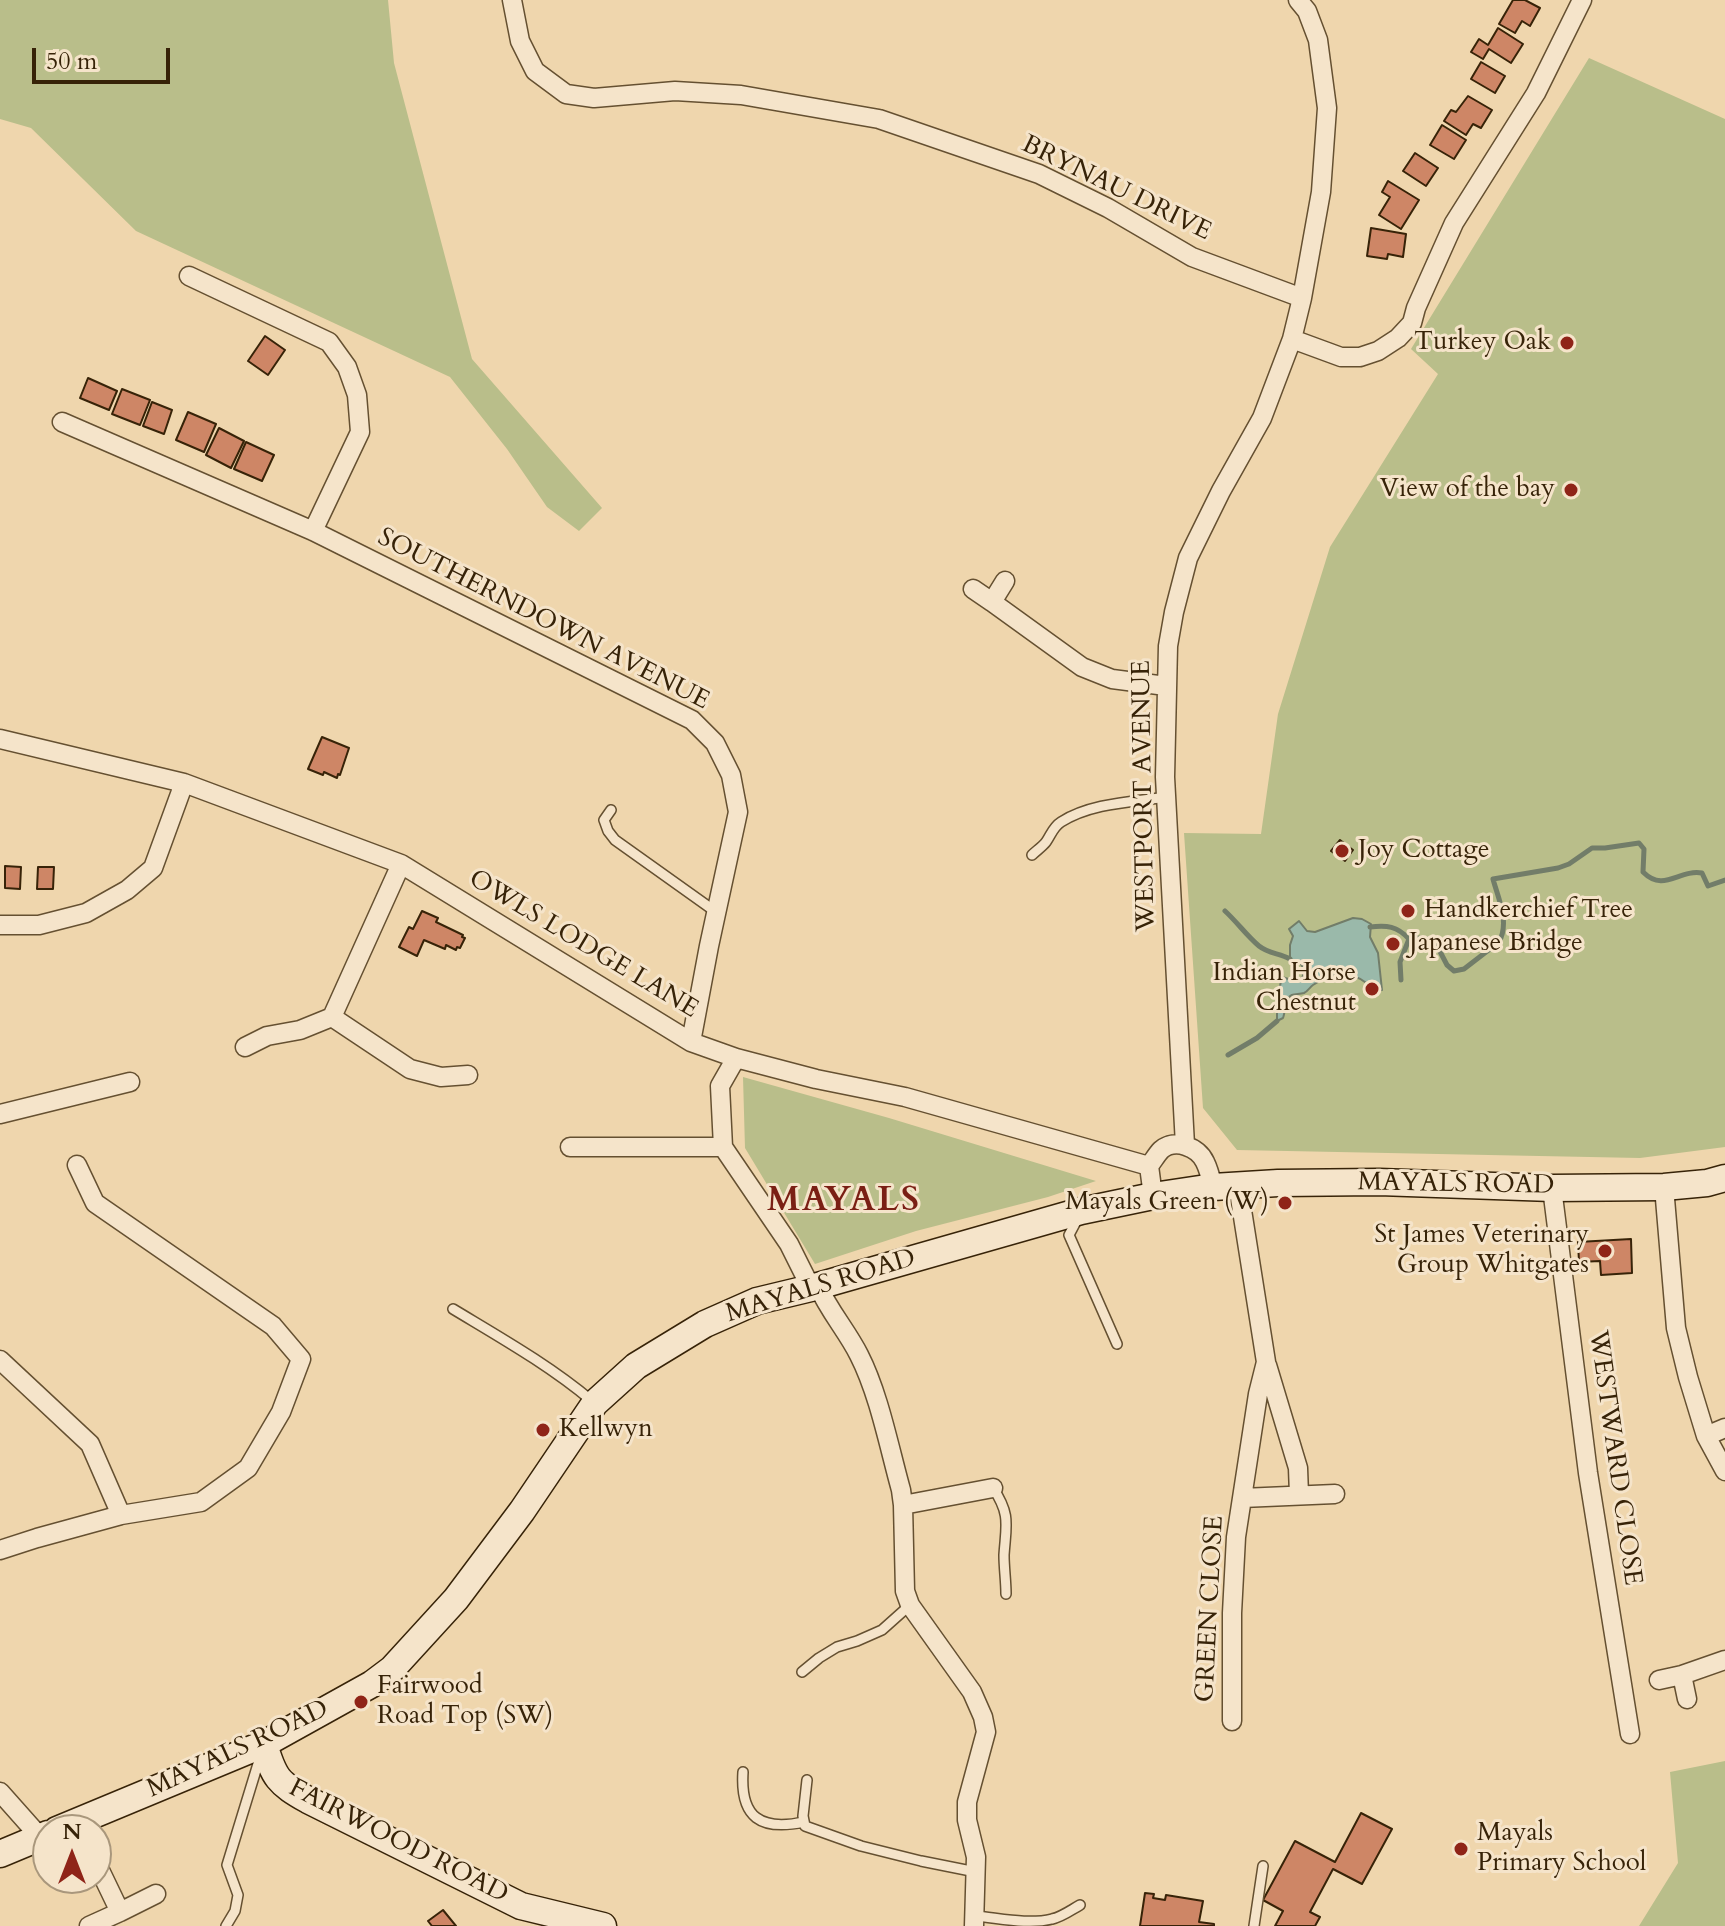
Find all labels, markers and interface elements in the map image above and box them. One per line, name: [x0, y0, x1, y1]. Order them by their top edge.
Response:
scale bar: [36, 32, 174, 82]
text: 50 m: [46, 45, 97, 78]
street label: BRYNAU DRIVE: [1016, 130, 1216, 248]
place label: Turkey Oak: [1414, 327, 1551, 359]
marker: Turkey Oak: [1558, 334, 1576, 352]
place label: View of the bay: [1380, 474, 1555, 506]
marker: View of the bay: [1562, 481, 1580, 499]
street label: SOUTHERNDOWN AVENUE: [372, 522, 714, 718]
street label: WESTPORT AVENUE: [1127, 660, 1163, 932]
place label: Joy Cottage: [1358, 835, 1490, 867]
marker: Joy Cottage: [1333, 842, 1351, 860]
street label: OWLS LODGE LANE: [463, 864, 703, 1026]
place label: Handkerchief Tree: [1424, 895, 1633, 927]
marker: Handkerchief Tree: [1399, 902, 1417, 920]
place label: Japanese Bridge: [1409, 928, 1583, 960]
marker: Japanese Bridge: [1384, 935, 1402, 953]
place label: Indian Horse Chestnut: [1212, 958, 1356, 1020]
marker: Indian Horse Chestnut: [1363, 980, 1381, 998]
street label: MAYALS ROAD: [1357, 1168, 1555, 1202]
district label: MAYALS: [767, 1182, 921, 1222]
place label: Mayals Green (W): [1065, 1187, 1269, 1219]
marker: Mayals Green (W): [1276, 1194, 1294, 1212]
place label: St James Veterinary Group Whitgates: [1374, 1220, 1589, 1282]
marker: St James Veterinary Group Whitgates: [1596, 1242, 1614, 1260]
street label: MAYALS ROAD: [722, 1243, 920, 1331]
street label: WESTWARD CLOSE: [1581, 1328, 1647, 1588]
place label: Kellwyn: [559, 1414, 653, 1446]
marker: Kellwyn: [534, 1421, 552, 1439]
street label: GREEN CLOSE: [1191, 1515, 1231, 1703]
place label: Fairwood Road Top (SW): [377, 1671, 553, 1732]
marker: Fairwood Road Top (SW): [352, 1693, 370, 1711]
street label: MAYALS ROAD: [142, 1694, 334, 1806]
street label: FAIRWOOD ROAD: [283, 1773, 513, 1911]
north arrow: [32, 1814, 112, 1894]
text: N: [62, 1817, 82, 1847]
place label: Mayals Primary School: [1477, 1818, 1646, 1880]
marker: Mayals Primary School: [1452, 1840, 1470, 1858]

